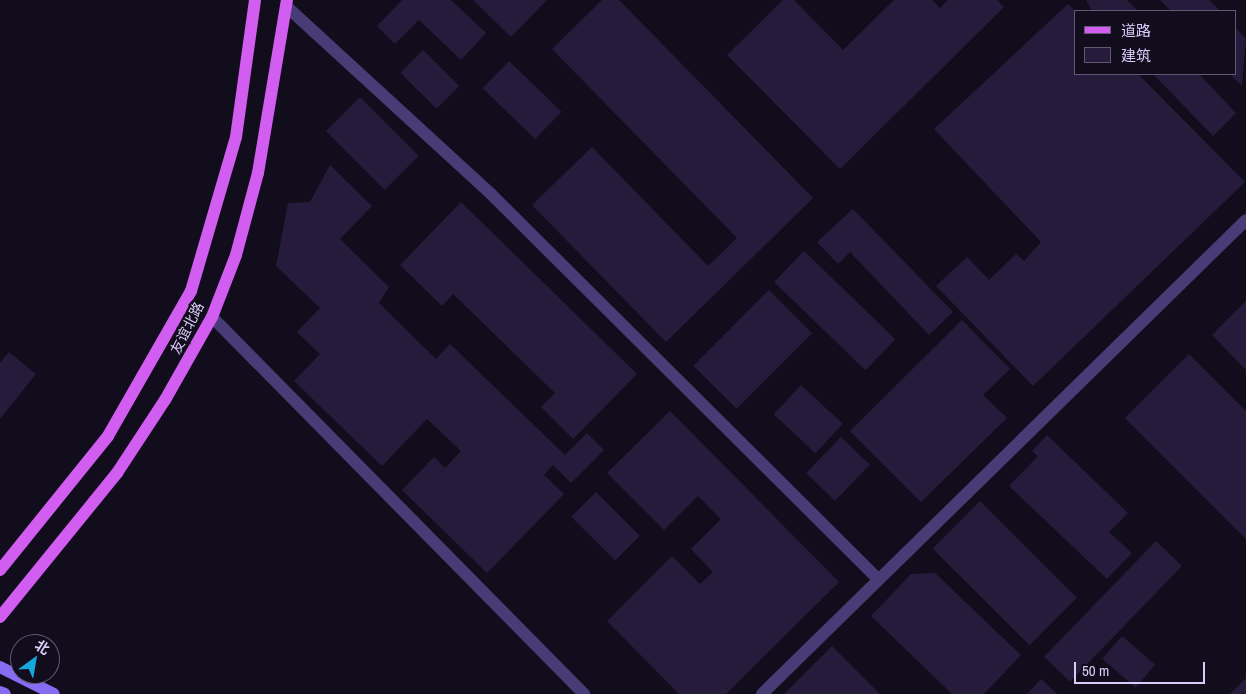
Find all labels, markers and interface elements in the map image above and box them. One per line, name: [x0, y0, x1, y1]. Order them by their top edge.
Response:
legend: [1074, 10, 1236, 75]
text: 道路: [1121, 20, 1151, 41]
text: 建筑: [1121, 45, 1151, 66]
street label: 友谊北路: [167, 299, 207, 357]
north arrow: [10, 634, 60, 684]
text: 北: [32, 636, 53, 658]
scale bar: [1076, 652, 1207, 684]
text: 50 m: [1082, 660, 1109, 681]

